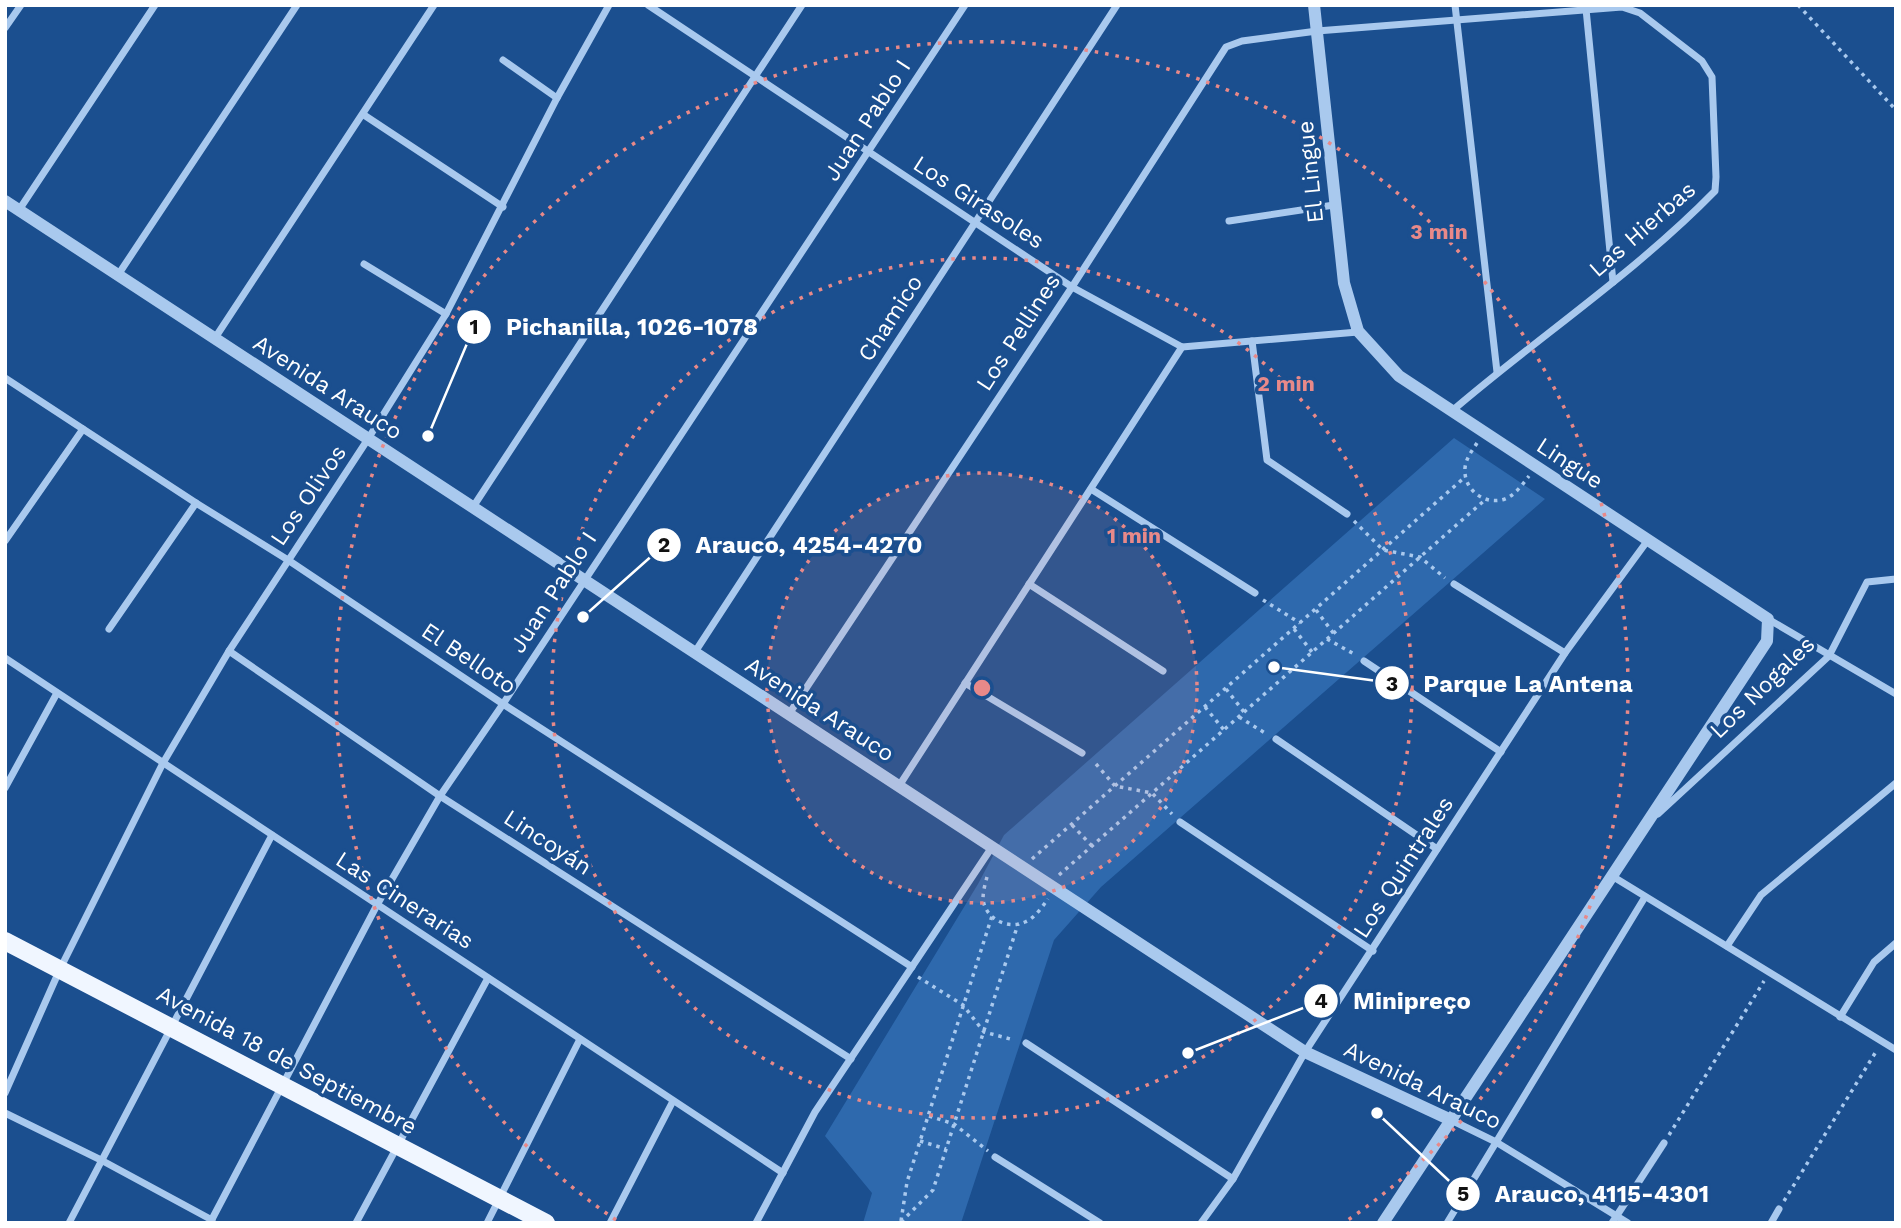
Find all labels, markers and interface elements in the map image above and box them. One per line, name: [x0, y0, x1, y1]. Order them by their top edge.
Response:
street label: Juan Pablo I: [818, 55, 917, 186]
street label: El Lingue: [1292, 120, 1329, 224]
street label: Los Girasoles: [908, 150, 1049, 255]
street label: Las Hierbas: [1584, 176, 1701, 283]
text: 3 min: [1410, 219, 1468, 244]
street label: Los Pellines: [971, 269, 1066, 396]
street label: Chamico: [852, 270, 928, 367]
callout: Pichanilla, 1026-1078: [457, 304, 772, 349]
text: Pichanilla, 1026-1078: [506, 313, 758, 341]
text: 1: [469, 314, 479, 339]
street label: Avenida Arauco: [248, 329, 407, 446]
text: 2 min: [1257, 371, 1315, 396]
street label: Lingue: [1531, 432, 1608, 495]
street label: Los Olivos: [265, 440, 352, 551]
callout: Arauco, 4254-4270: [646, 522, 936, 567]
text: 1 min: [1107, 523, 1161, 548]
street label: Juan Pablo I: [504, 527, 603, 658]
text: Arauco, 4254-4270: [696, 531, 922, 559]
text: 2: [658, 532, 670, 557]
street label: El Belloto: [416, 617, 521, 700]
street label: Los Nogales: [1704, 631, 1820, 744]
street label: Avenida Arauco: [740, 651, 899, 768]
callout: Parque La Antena: [1374, 661, 1647, 706]
text: Parque La Antena: [1423, 670, 1633, 698]
text: 3: [1386, 671, 1398, 696]
centre of rings: [970, 676, 994, 700]
street label: Los Quintrales: [1348, 792, 1459, 943]
street label: Lincoyán: [499, 804, 597, 881]
street label: Las Cinerarias: [331, 846, 479, 955]
callout: Minipreço: [1304, 978, 1485, 1023]
street label: Avenida 18 de Septiembre: [152, 980, 421, 1141]
text: Minipreço: [1353, 987, 1471, 1015]
text: 4: [1314, 988, 1328, 1013]
street label: Avenida Arauco: [1340, 1036, 1506, 1135]
callout: Arauco, 4115-4301: [1446, 1171, 1723, 1216]
text: Arauco, 4115-4301: [1495, 1180, 1709, 1208]
text: 5: [1457, 1181, 1469, 1206]

